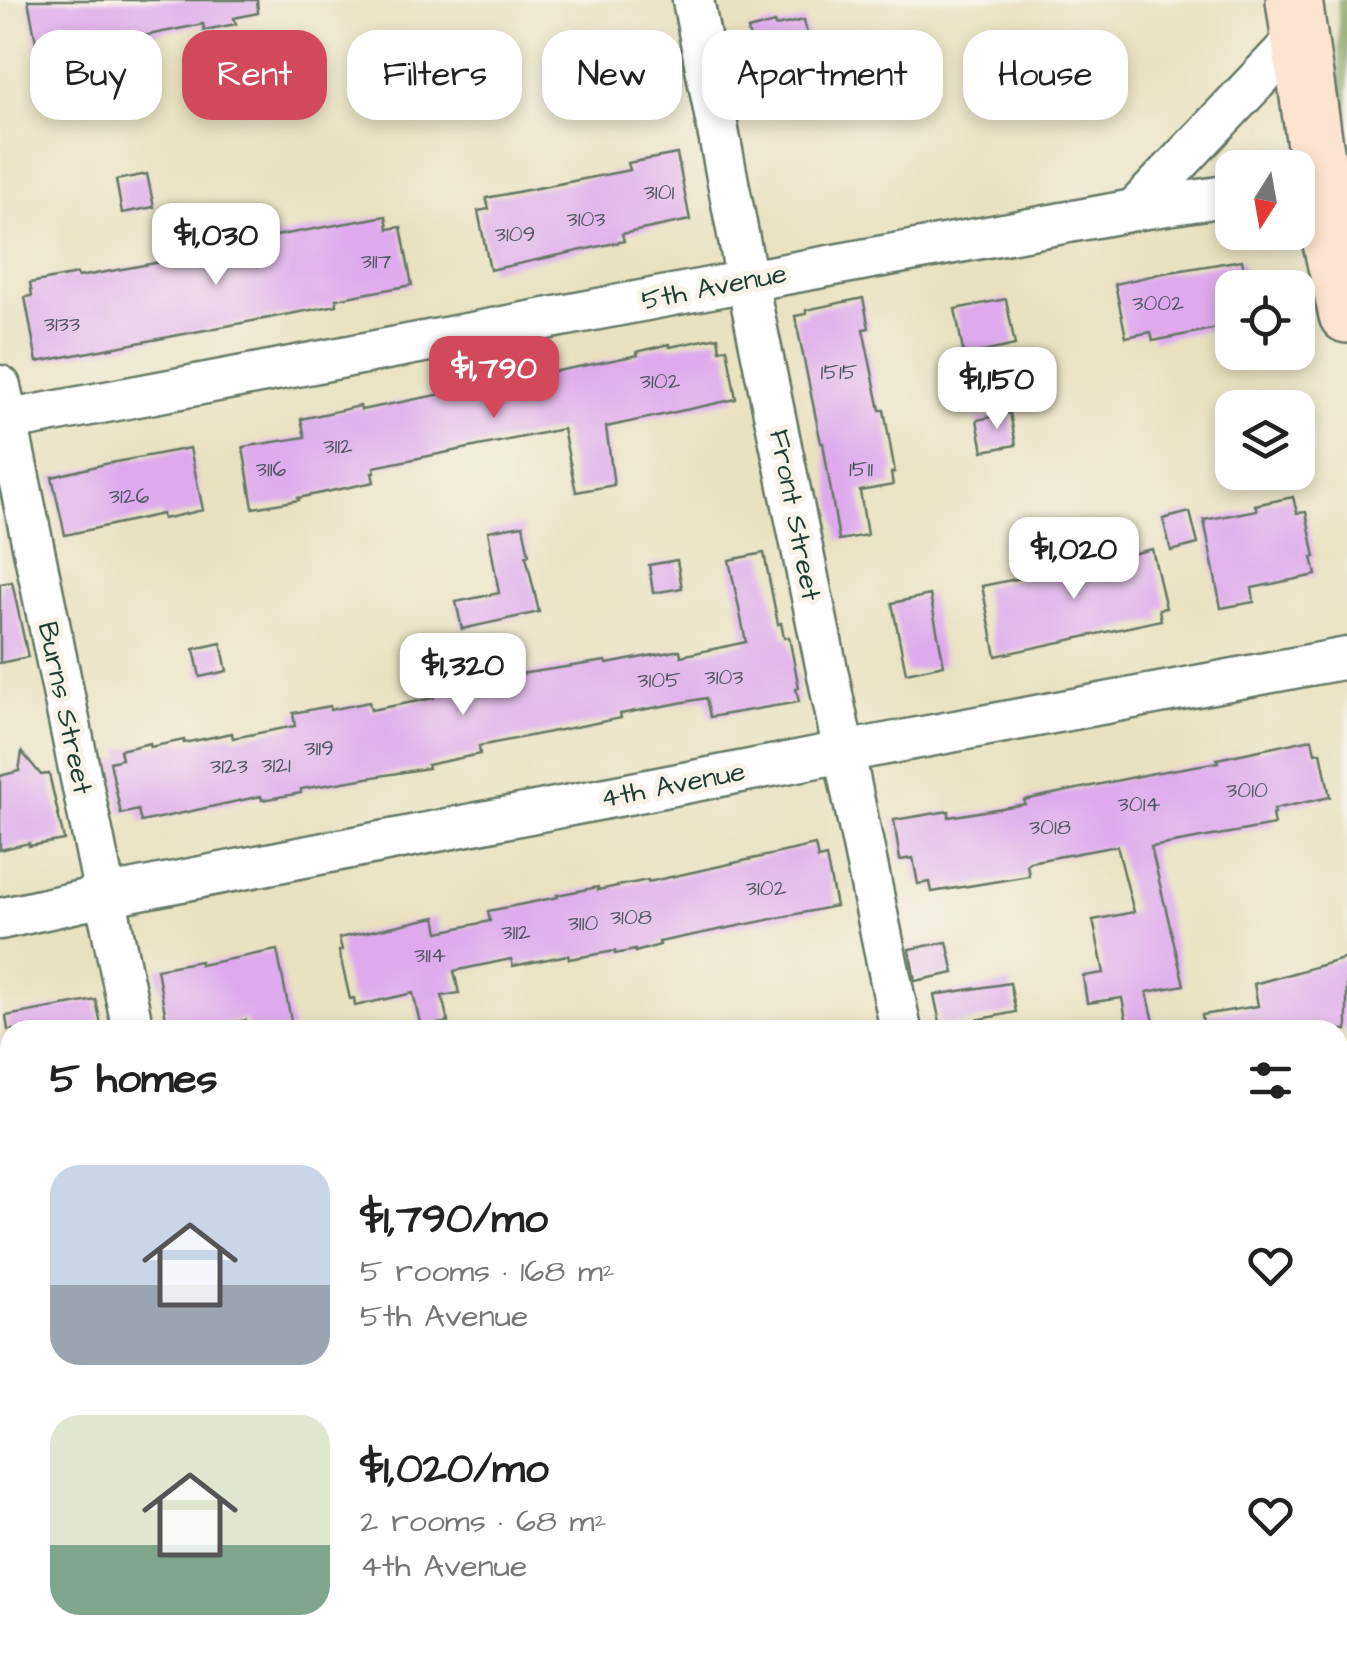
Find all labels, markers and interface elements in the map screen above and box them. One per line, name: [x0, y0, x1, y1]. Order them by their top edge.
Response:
chip: Buy: [30, 30, 162, 120]
chip: Rent: [182, 30, 327, 120]
chip: Filters: [347, 30, 522, 120]
chip: New: [542, 30, 682, 120]
chip: Apartment: [702, 30, 943, 120]
chip: House: [963, 30, 1128, 120]
north arrow: [1215, 150, 1315, 250]
map controls: [1215, 150, 1315, 490]
house number: 3101: [644, 177, 675, 208]
pin: $1,030: [135, 203, 297, 288]
house number: 3103: [566, 204, 606, 235]
text: $1,030: [174, 213, 258, 258]
house number: 3109: [495, 219, 535, 250]
house number: 3117: [361, 246, 392, 277]
street label: 5th Avenue: [638, 254, 790, 320]
button: locate: [1215, 270, 1315, 370]
house number: 3002: [1132, 288, 1184, 319]
house number: 3133: [44, 309, 80, 340]
pin: $1,790: [413, 336, 575, 421]
text: $1,790: [451, 346, 537, 391]
pin: $1,150: [916, 347, 1078, 432]
house number: 1515: [821, 357, 858, 388]
text: $1,150: [960, 357, 1034, 402]
house number: 3102: [640, 366, 681, 397]
button: layers: [1215, 390, 1315, 490]
street label: Front Street: [759, 426, 831, 605]
house number: 3112: [323, 431, 353, 462]
house number: 3116: [256, 454, 287, 485]
house number: 1511: [849, 454, 873, 485]
house number: 3126: [109, 481, 149, 512]
pin: $1,020: [993, 517, 1155, 602]
text: $1,020: [1031, 527, 1117, 572]
street label: Burns Street: [28, 618, 102, 798]
pin: $1,320: [382, 633, 544, 718]
text: $1,320: [422, 643, 504, 688]
house number: 3103: [704, 662, 744, 693]
house number: 3105: [637, 665, 681, 696]
house number: 3119: [304, 733, 334, 764]
house number: 3121: [261, 750, 291, 781]
house number: 3123: [210, 751, 248, 782]
street label: 4th Avenue: [597, 752, 749, 818]
house number: 3010: [1226, 775, 1268, 806]
house number: 3014: [1118, 789, 1160, 820]
house number: 3018: [1029, 812, 1071, 843]
house number: 3102: [746, 873, 787, 904]
house number: 3108: [610, 902, 652, 933]
house number: 3110: [568, 908, 598, 939]
house number: 3112: [501, 917, 531, 948]
house number: 3114: [414, 940, 446, 971]
text: 5 homes: [50, 1051, 217, 1109]
icon: filters: [1243, 1053, 1298, 1108]
text: $1,790/mo: [360, 1191, 548, 1249]
icon: home: [130, 1205, 250, 1325]
icon: heart: [1243, 1238, 1298, 1293]
text: 5 rooms · 168 m²: [360, 1249, 615, 1294]
text: 5th Avenue: [360, 1294, 528, 1339]
text: $1,020/mo: [360, 1441, 549, 1499]
icon: home: [130, 1455, 250, 1575]
icon: heart: [1243, 1488, 1298, 1543]
text: 2 rooms · 68 m²: [360, 1499, 606, 1544]
text: 4th Avenue: [360, 1544, 527, 1589]

